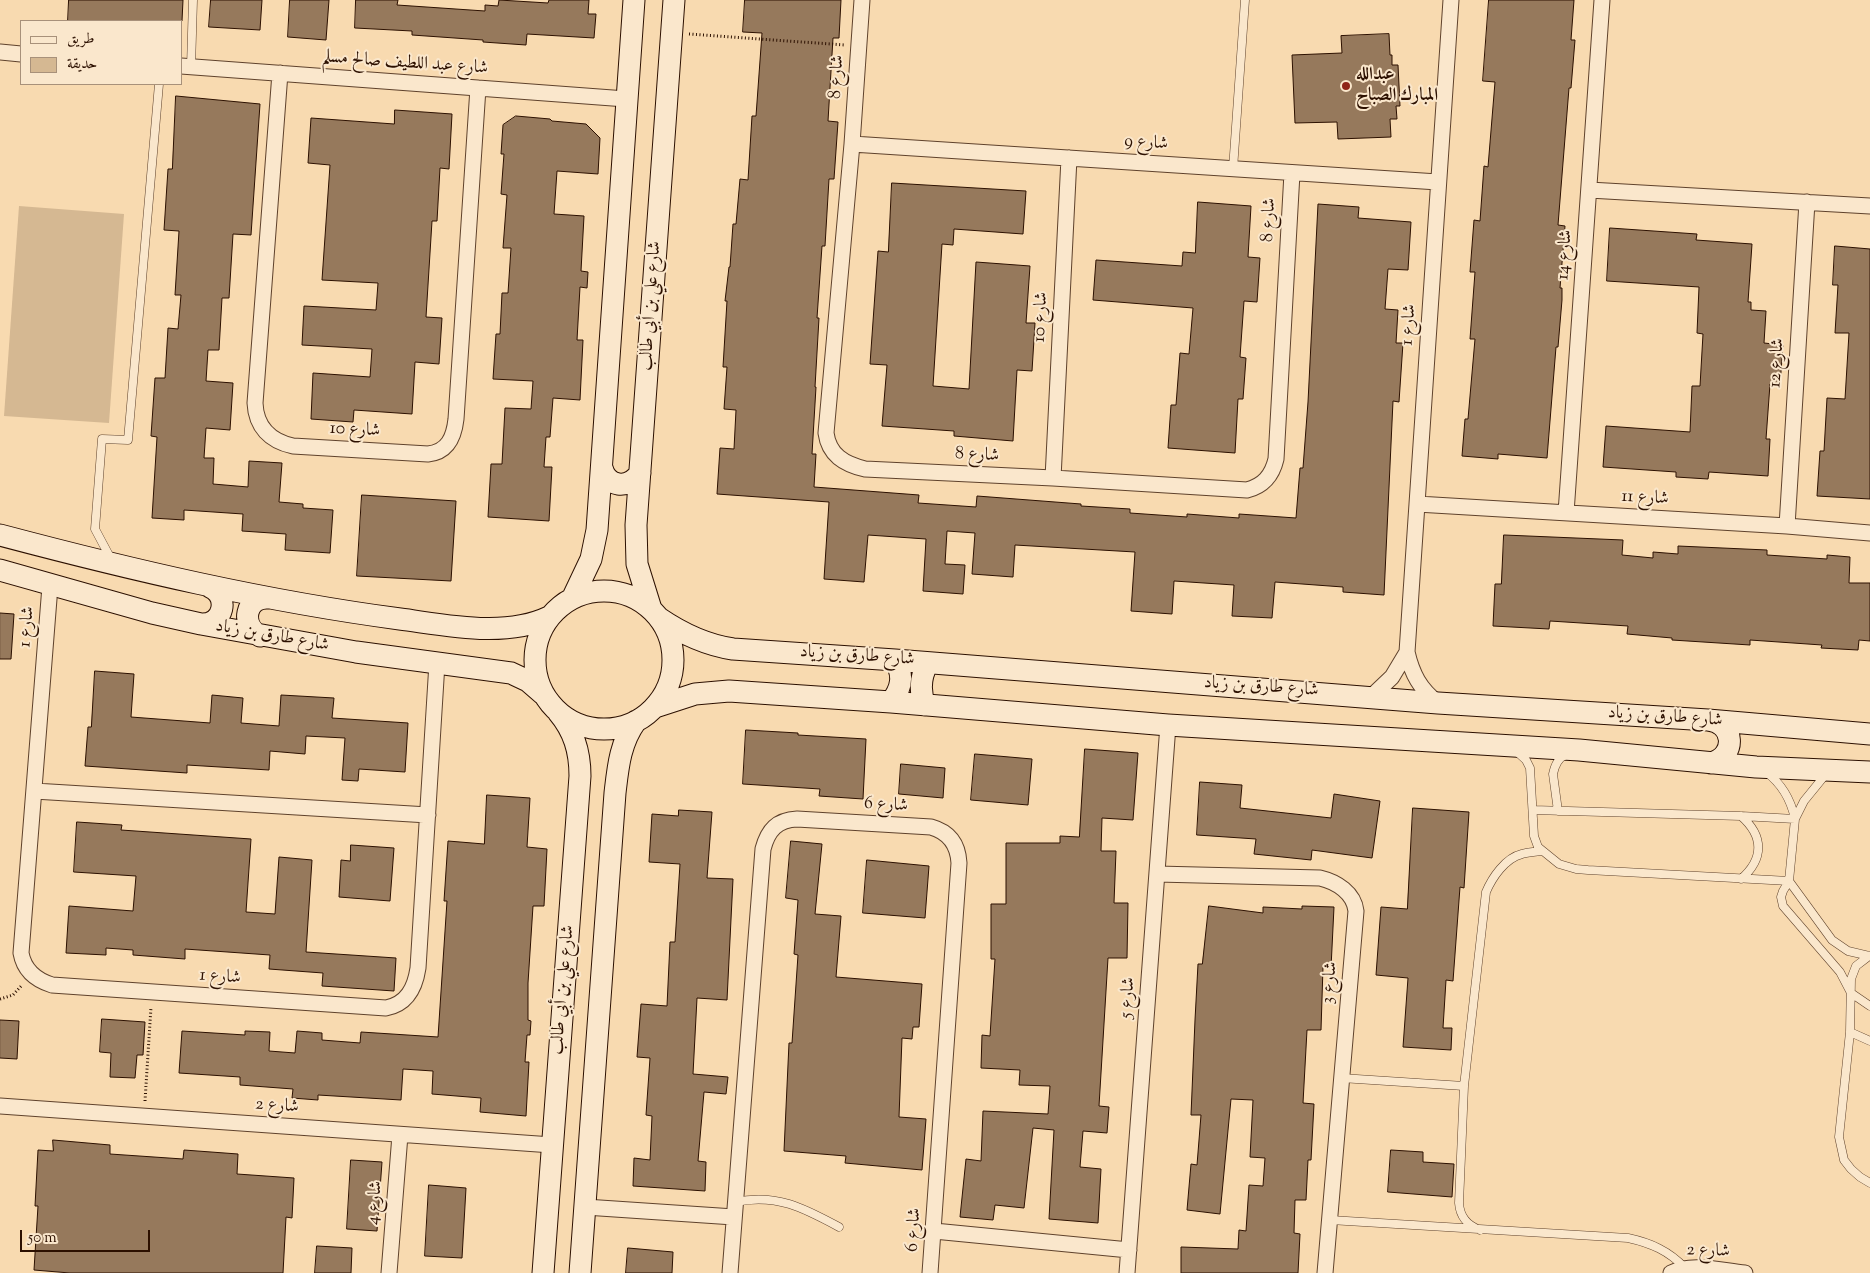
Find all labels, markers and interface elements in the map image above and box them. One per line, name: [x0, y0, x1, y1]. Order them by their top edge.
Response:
legend: [20, 20, 182, 85]
text: طريق: [67, 29, 94, 50]
street label: شارع عبد اللطيف صالح مسلم: [321, 47, 489, 81]
text: حديقة: [67, 54, 97, 75]
street label: شارع 8: [826, 54, 850, 100]
place label: عبدالله المبارك الصباح: [1356, 65, 1438, 108]
marker: عبدالله المبارك الصباح: [1340, 80, 1352, 92]
street label: شارع 9: [1123, 132, 1169, 156]
street label: شارع 8: [1258, 197, 1282, 243]
street label: شارع 14: [1553, 229, 1579, 281]
street label: شارع علي بن أبي طالب: [637, 241, 667, 371]
street label: شارع 10: [1030, 291, 1054, 343]
street label: شارع 1: [1398, 304, 1422, 346]
street label: شارع 12: [1765, 337, 1791, 389]
street label: شارع 10: [329, 419, 381, 443]
street label: شارع 8: [954, 444, 1000, 468]
street label: شارع 11: [1621, 487, 1669, 511]
street label: شارع 1: [15, 606, 41, 648]
street label: شارع طارق بن زياد: [213, 616, 331, 658]
street label: شارع طارق بن زياد: [799, 642, 915, 672]
street label: شارع طارق بن زياد: [1203, 673, 1319, 703]
street label: شارع طارق بن زياد: [1607, 703, 1723, 733]
street label: شارع 6: [863, 794, 909, 818]
street label: شارع علي بن أبي طالب: [548, 924, 580, 1056]
street label: شارع 3: [1318, 961, 1344, 1005]
street label: شارع 1: [199, 966, 241, 990]
street label: شارع 5: [1117, 977, 1141, 1019]
street label: شارع 2: [255, 1095, 299, 1119]
street label: شارع 4: [363, 1180, 389, 1226]
street label: شارع 6: [903, 1207, 927, 1253]
scale bar: [22, 1220, 152, 1252]
text: 50 m: [28, 1228, 57, 1249]
street label: شارع 2: [1686, 1240, 1730, 1264]

